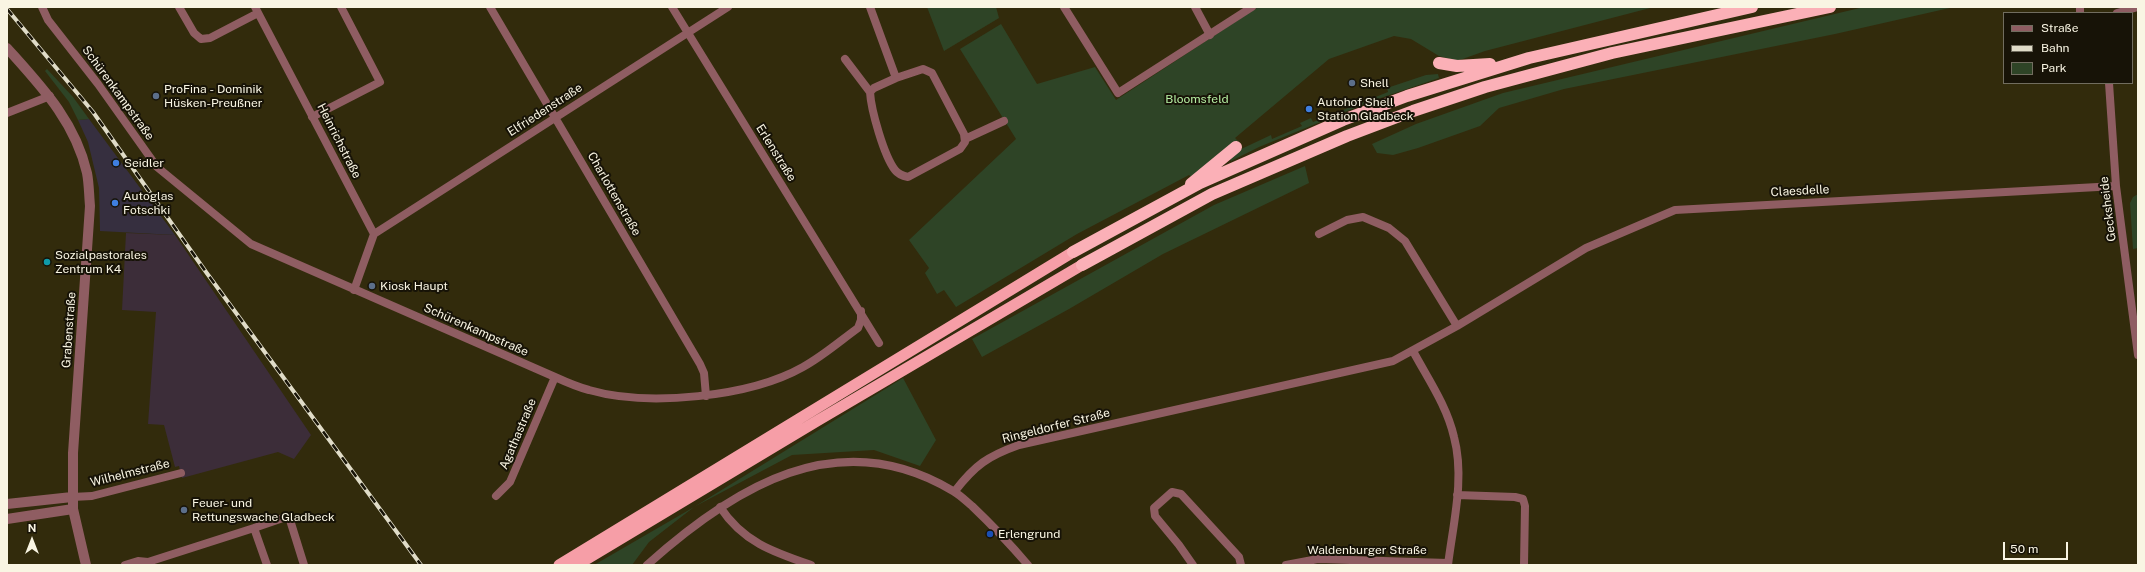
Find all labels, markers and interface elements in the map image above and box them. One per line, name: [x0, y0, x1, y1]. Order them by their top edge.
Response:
legend: [2003, 12, 2133, 84]
text: Straße: [2041, 21, 2078, 35]
text: Bahn: [2041, 41, 2070, 55]
street label: Schürenkampstraße: [79, 43, 157, 143]
text: Park: [2041, 61, 2067, 75]
place label: Shell: [1360, 76, 1389, 90]
marker: Shell: [1347, 78, 1357, 88]
street label: Elfriedenstraße: [505, 80, 585, 140]
place label: ProFina - Dominik Hüsken-Preußner: [164, 82, 262, 110]
marker: ProFina - Dominik Hüsken-Preußner: [151, 91, 161, 101]
park label: Bloomsfeld: [1165, 92, 1229, 106]
place label: Autohof Shell Station Gladbeck: [1317, 95, 1413, 123]
street label: Heinrichstraße: [314, 101, 364, 181]
marker: Autohof Shell Station Gladbeck: [1304, 104, 1314, 114]
street label: Erlenstraße: [753, 122, 799, 184]
street label: Charlottenstraße: [584, 150, 644, 238]
place label: Seidler: [124, 156, 164, 170]
marker: Seidler: [111, 158, 121, 168]
street label: Gecksheide: [2097, 176, 2119, 242]
street label: Claesdelle: [1770, 182, 1830, 200]
place label: Autoglas Fotschki: [123, 189, 173, 217]
marker: Autoglas Fotschki: [110, 198, 120, 208]
place label: Sozialpastorales Zentrum K4: [55, 248, 147, 276]
marker: Sozialpastorales Zentrum K4: [42, 257, 52, 267]
place label: Kiosk Haupt: [380, 279, 448, 293]
marker: Kiosk Haupt: [367, 281, 377, 291]
street label: Grabenstraße: [59, 291, 79, 369]
street label: Schürenkampstraße: [421, 300, 531, 360]
street label: Agathastraße: [497, 396, 539, 472]
street label: Ringeldorfer Straße: [1001, 406, 1111, 446]
street label: Wilhelmstraße: [89, 456, 171, 490]
place label: Feuer- und Rettungswache Gladbeck: [192, 496, 335, 524]
marker: Feuer- und Rettungswache Gladbeck: [179, 505, 189, 515]
north arrow: [12, 520, 52, 560]
text: N: [28, 522, 36, 534]
place label: Erlengrund: [998, 527, 1060, 541]
marker: Erlengrund: [985, 529, 995, 539]
scale bar: [2005, 534, 2070, 560]
text: 50 m: [2010, 542, 2038, 556]
street label: Waldenburger Straße: [1307, 543, 1427, 557]

